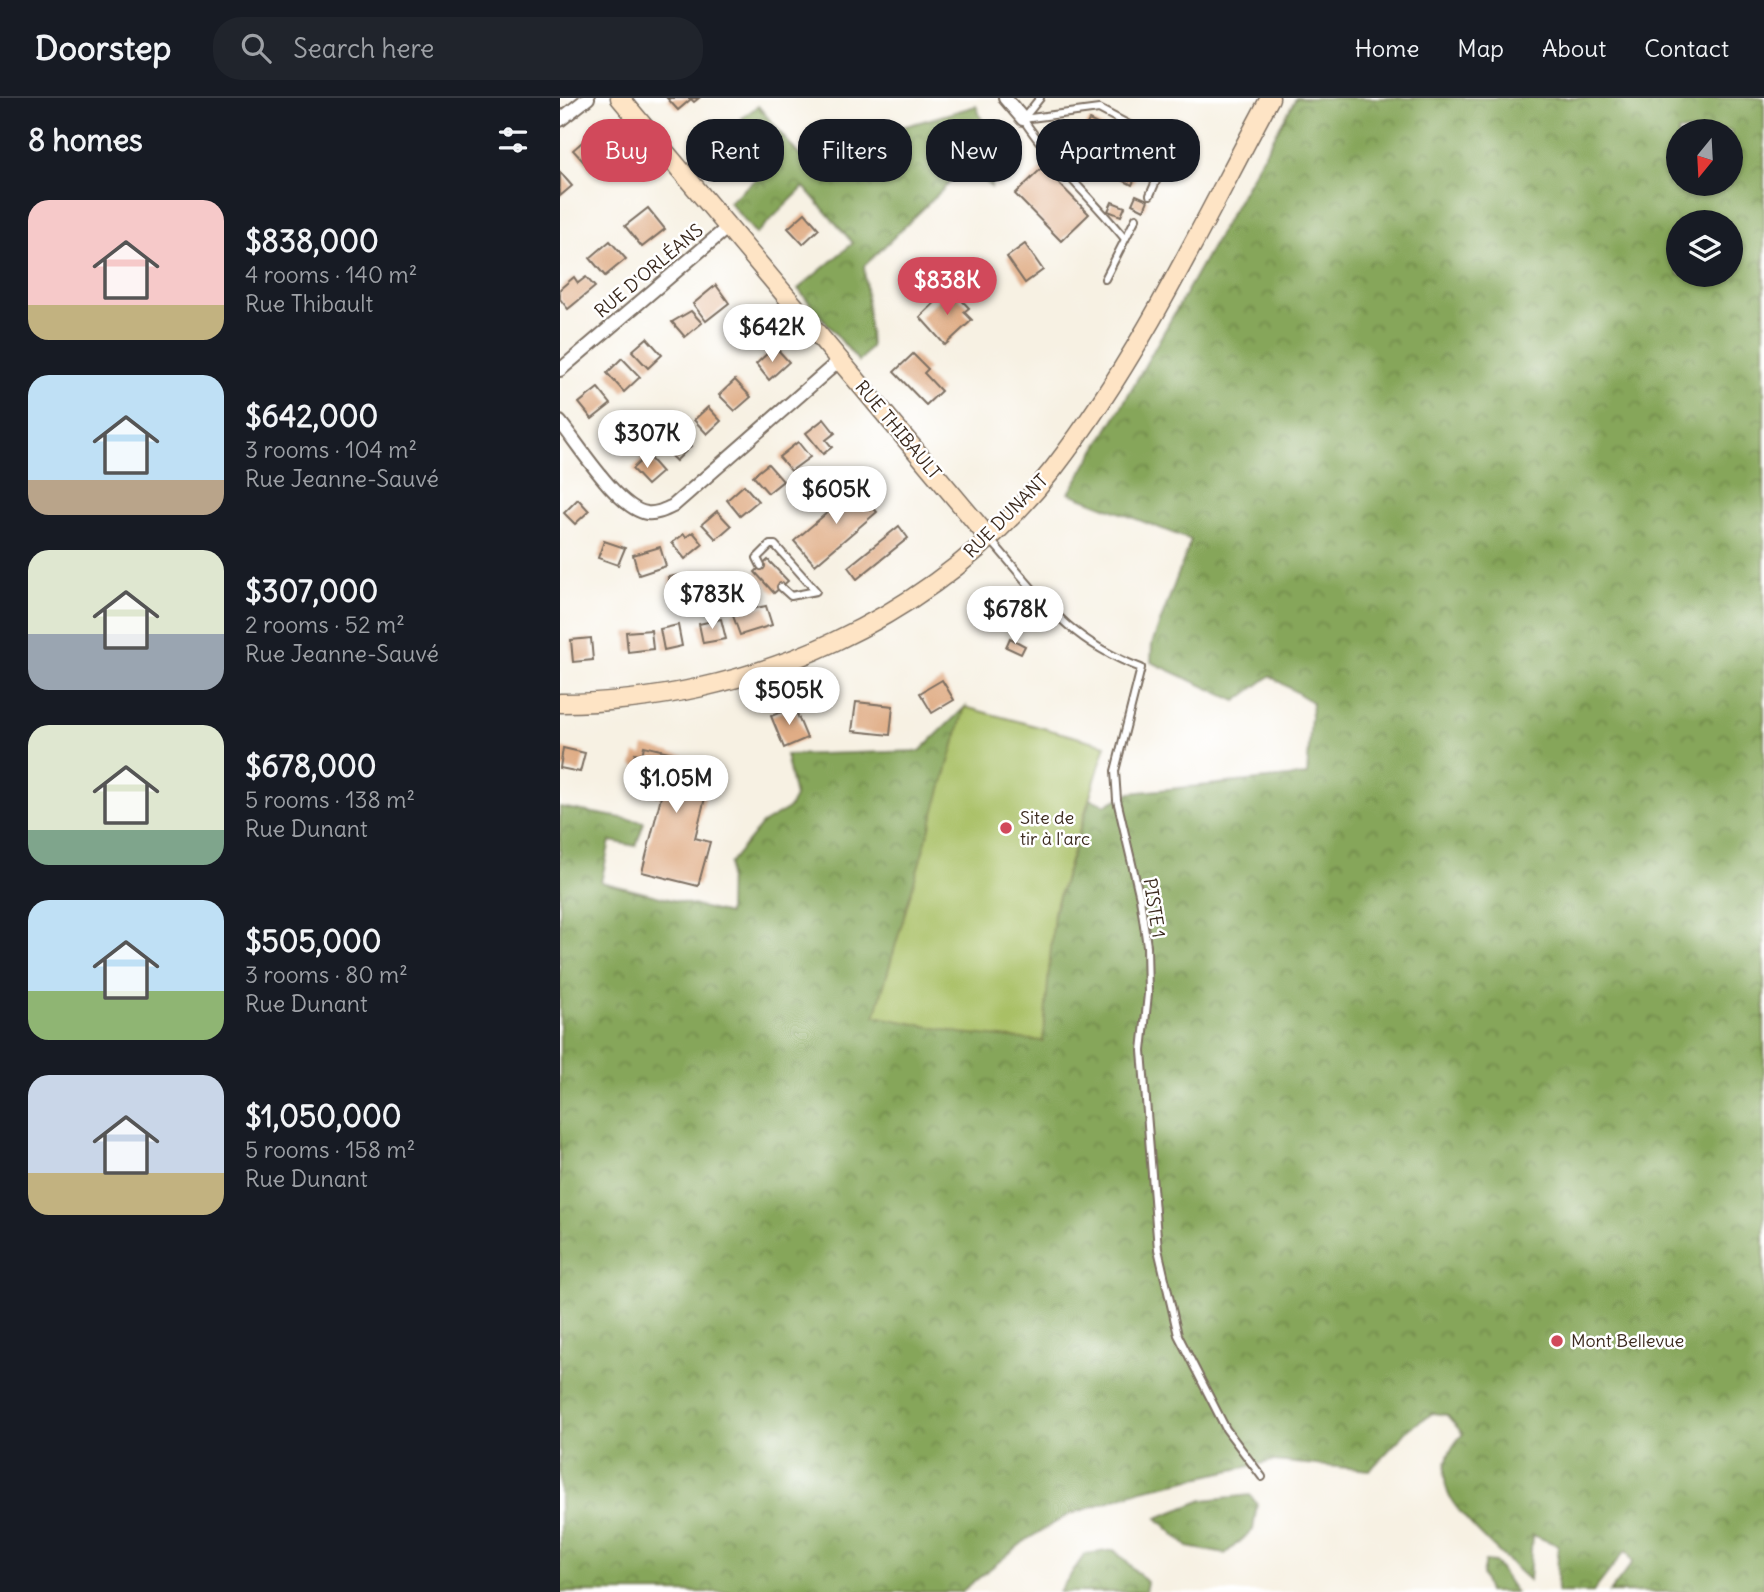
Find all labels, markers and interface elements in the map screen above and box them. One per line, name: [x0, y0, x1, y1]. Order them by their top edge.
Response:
search box: [213, 17, 703, 80]
text: Doorstep: [35, 27, 171, 69]
icon: search: [237, 29, 275, 67]
text: Search here: [293, 32, 434, 65]
text: Home: [1355, 33, 1419, 63]
text: Map: [1457, 33, 1504, 63]
text: About: [1542, 33, 1606, 63]
text: Contact: [1644, 33, 1729, 63]
chip: Buy: [581, 119, 672, 182]
chip: Rent: [686, 119, 784, 182]
chip: Filters: [798, 119, 912, 182]
chip: New: [926, 119, 1022, 182]
chip: Apartment: [1036, 119, 1200, 182]
north arrow: [1666, 119, 1743, 196]
map controls: [1666, 119, 1743, 287]
text: 8 homes: [28, 121, 143, 159]
icon: filters: [494, 121, 532, 159]
button: layers: [1666, 210, 1743, 287]
street label: RUE D'ORLÉANS: [590, 219, 708, 323]
text: $838,000: [245, 222, 379, 260]
icon: home: [84, 228, 168, 312]
pin: $838K: [898, 258, 996, 317]
text: 4 rooms · 140 m²: [245, 260, 417, 289]
text: $838K: [914, 265, 980, 294]
text: Rue Thibault: [245, 289, 373, 318]
pin: $642K: [723, 304, 821, 364]
text: $642K: [739, 312, 805, 341]
street label: RUE THIBAULT: [850, 376, 946, 484]
text: $642,000: [245, 397, 378, 435]
icon: home: [84, 403, 168, 487]
pin: $307K: [598, 410, 696, 470]
text: $307K: [614, 418, 680, 447]
text: 3 rooms · 104 m²: [245, 435, 417, 464]
text: Rue Jeanne-Sauvé: [245, 464, 439, 493]
pin: $605K: [787, 466, 885, 526]
street label: RUE DUNANT: [959, 469, 1052, 562]
text: $605K: [802, 474, 870, 503]
text: $307,000: [245, 572, 378, 610]
pin: $783K: [663, 572, 761, 631]
icon: home: [84, 578, 168, 662]
text: $783K: [680, 579, 744, 608]
pin: $678K: [966, 587, 1064, 646]
text: $678K: [983, 594, 1047, 623]
text: 2 rooms · 52 m²: [245, 610, 405, 639]
text: Rue Jeanne-Sauvé: [245, 639, 439, 668]
pin: $505K: [740, 668, 838, 727]
text: $505K: [755, 675, 823, 704]
text: $678,000: [245, 747, 376, 785]
icon: home: [84, 753, 168, 837]
pin: $1.05M: [619, 756, 733, 815]
text: $1.05M: [639, 763, 713, 792]
text: 5 rooms · 138 m²: [245, 785, 415, 814]
place label: Site de tir à l'arc: [1020, 806, 1090, 850]
text: Rue Dunant: [245, 814, 368, 843]
marker: Site de tir à l'arc: [998, 820, 1014, 836]
street label: PISTE 1: [1138, 876, 1171, 939]
text: $505,000: [245, 922, 381, 960]
icon: home: [84, 928, 168, 1012]
text: 3 rooms · 80 m²: [245, 960, 408, 989]
text: Rue Dunant: [245, 989, 368, 1018]
text: $1,050,000: [245, 1097, 402, 1135]
icon: home: [84, 1103, 168, 1187]
text: 5 rooms · 158 m²: [245, 1135, 415, 1164]
text: Rue Dunant: [245, 1164, 368, 1193]
place label: Mont Bellevue: [1571, 1329, 1684, 1352]
marker: Mont Bellevue: [1549, 1333, 1565, 1349]

